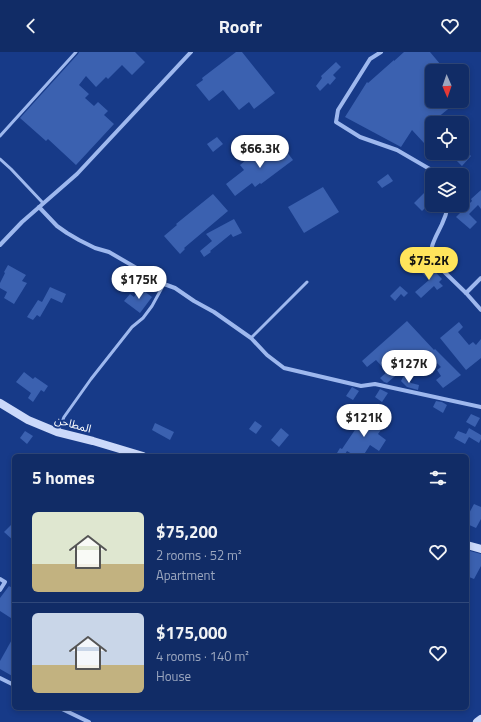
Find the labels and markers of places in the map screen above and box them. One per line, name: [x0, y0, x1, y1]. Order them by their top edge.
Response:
pin: $66.3K: [227, 135, 293, 169]
pin: $75.2K: [396, 247, 462, 281]
pin: $175K: [111, 266, 167, 300]
pin: $127K: [381, 350, 437, 384]
pin: $121K: [336, 404, 392, 438]

